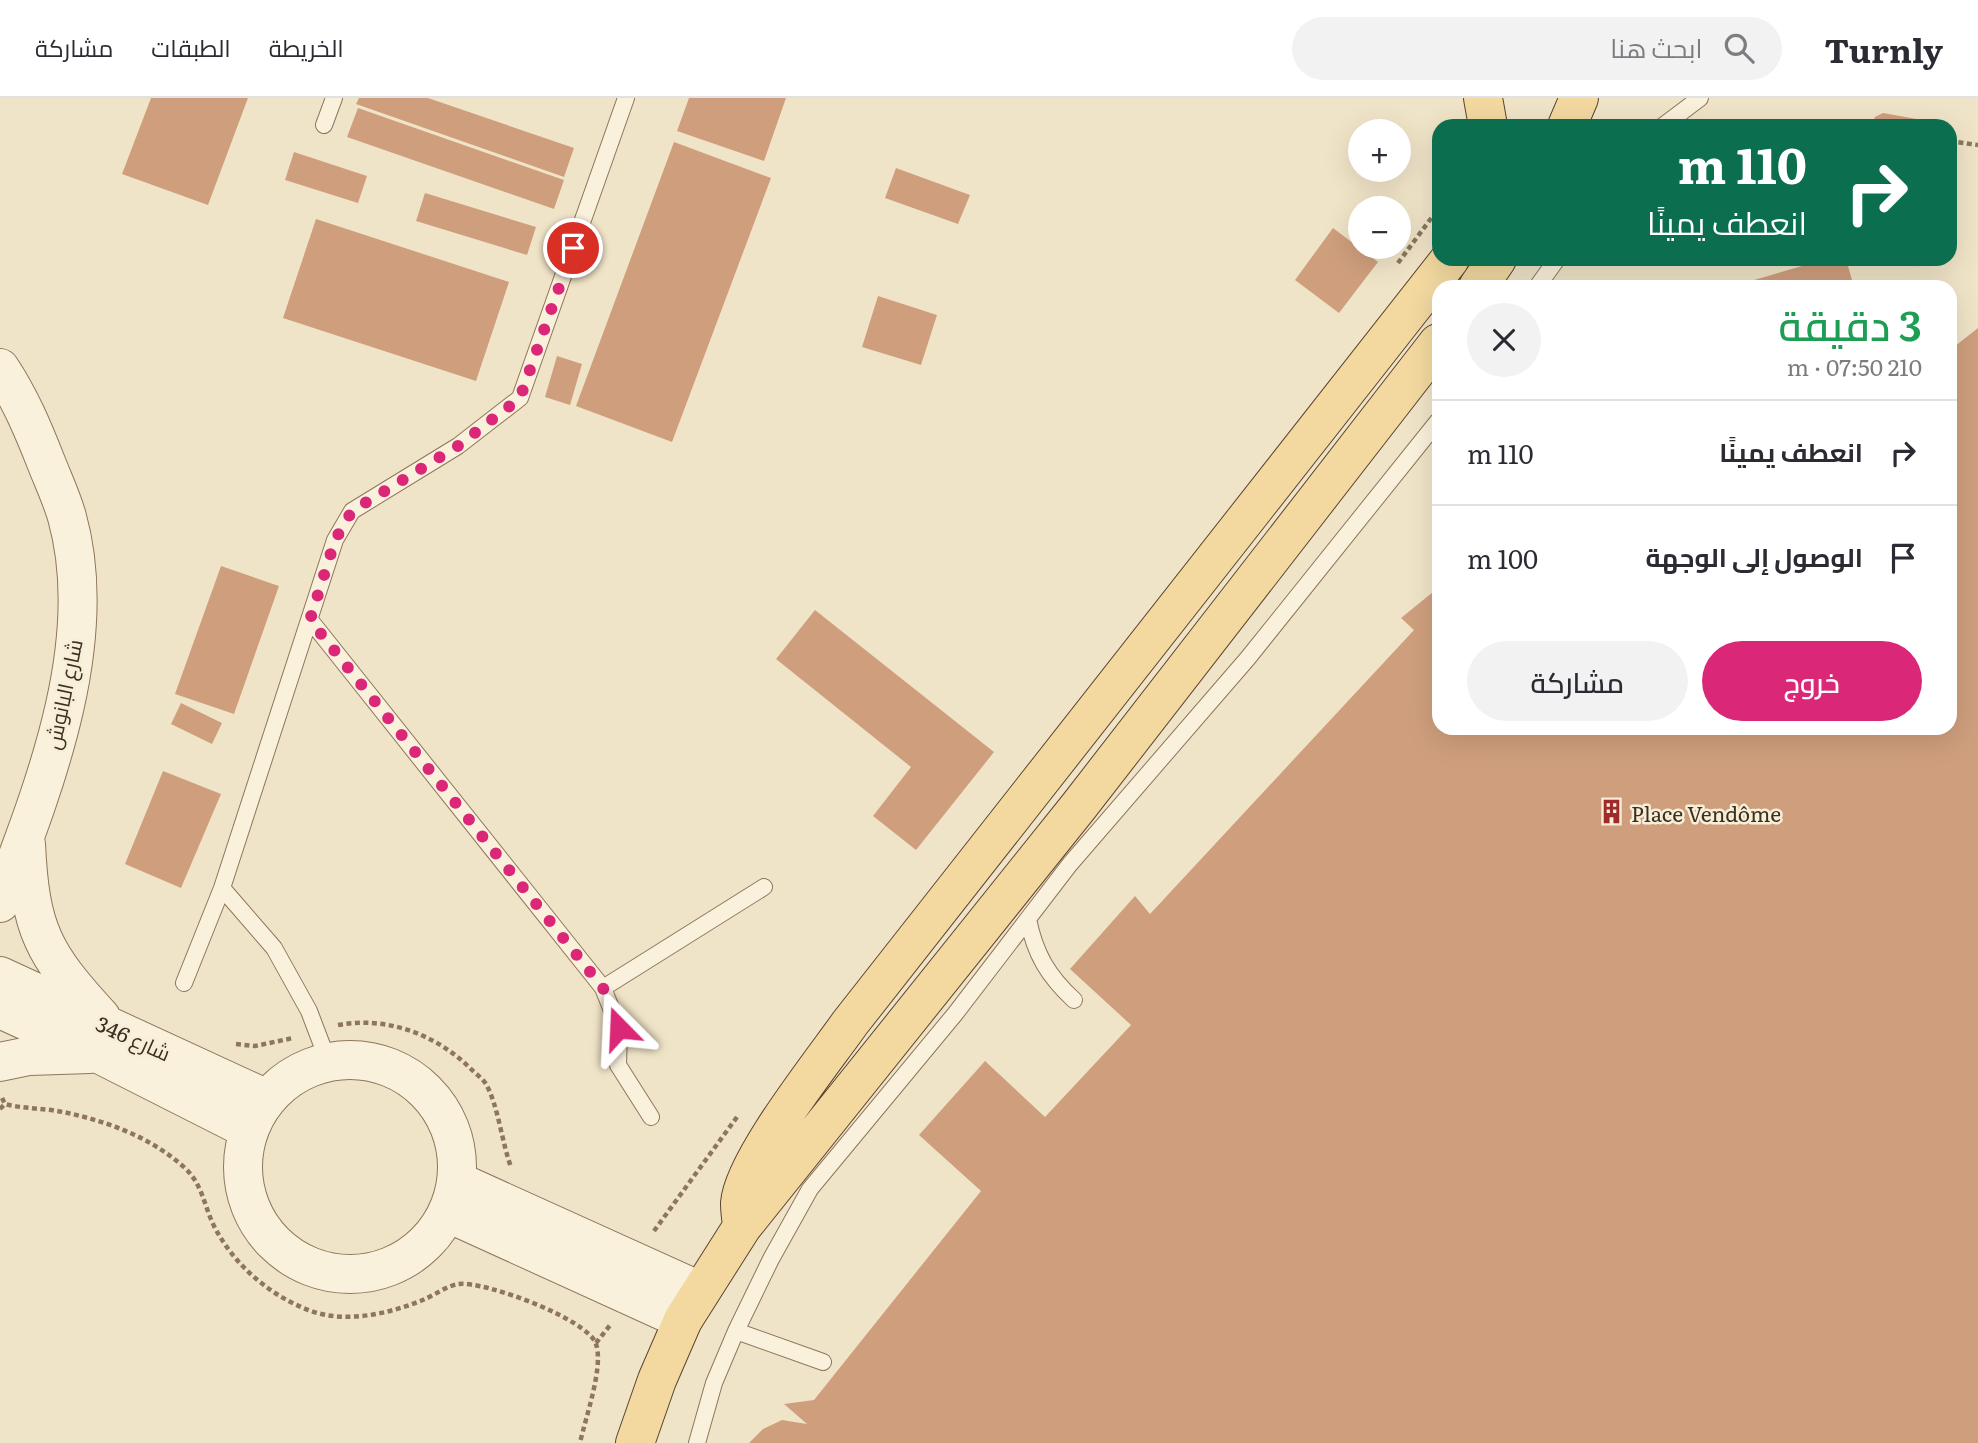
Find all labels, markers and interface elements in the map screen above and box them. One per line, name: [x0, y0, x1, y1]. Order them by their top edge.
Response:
search box: [1292, 17, 1782, 80]
text: Turnly: [1824, 24, 1943, 73]
text: ابحث هنا: [1610, 27, 1702, 66]
text: مشاركة: [35, 29, 113, 64]
text: الطبقات: [151, 29, 231, 64]
text: الخريطة: [269, 29, 344, 64]
icon: search: [1720, 29, 1758, 67]
map controls: [1348, 119, 1411, 259]
button: +: [1348, 119, 1411, 182]
text: 110 m: [1678, 126, 1807, 199]
icon: right: [1831, 147, 1922, 238]
button: −: [1348, 196, 1411, 259]
text: انعطف يمينًا: [1647, 197, 1807, 245]
pin: [543, 218, 603, 278]
icon: arrive: [554, 229, 592, 267]
text: 3 دقيقة: [1779, 292, 1922, 354]
button: close: [1467, 303, 1541, 377]
text: 210 m · 07:50: [1787, 349, 1922, 383]
text: انعطف يمينًا: [1719, 431, 1863, 470]
text: 110 m: [1467, 433, 1534, 472]
icon: right: [1884, 434, 1922, 472]
text: الوصول إلى الوجهة: [1645, 536, 1863, 575]
text: 100 m: [1467, 538, 1538, 577]
icon: arrive: [1884, 539, 1922, 577]
street label: شارع البانوش: [35, 636, 90, 752]
button: مشاركة: [1467, 641, 1688, 721]
button: خروج: [1702, 641, 1922, 721]
place label: Place Vendôme: [1631, 797, 1781, 828]
building icon: Place Vendôme: [1597, 798, 1625, 826]
position arrow: [582, 991, 656, 1065]
street label: شارع 346: [91, 1007, 176, 1068]

